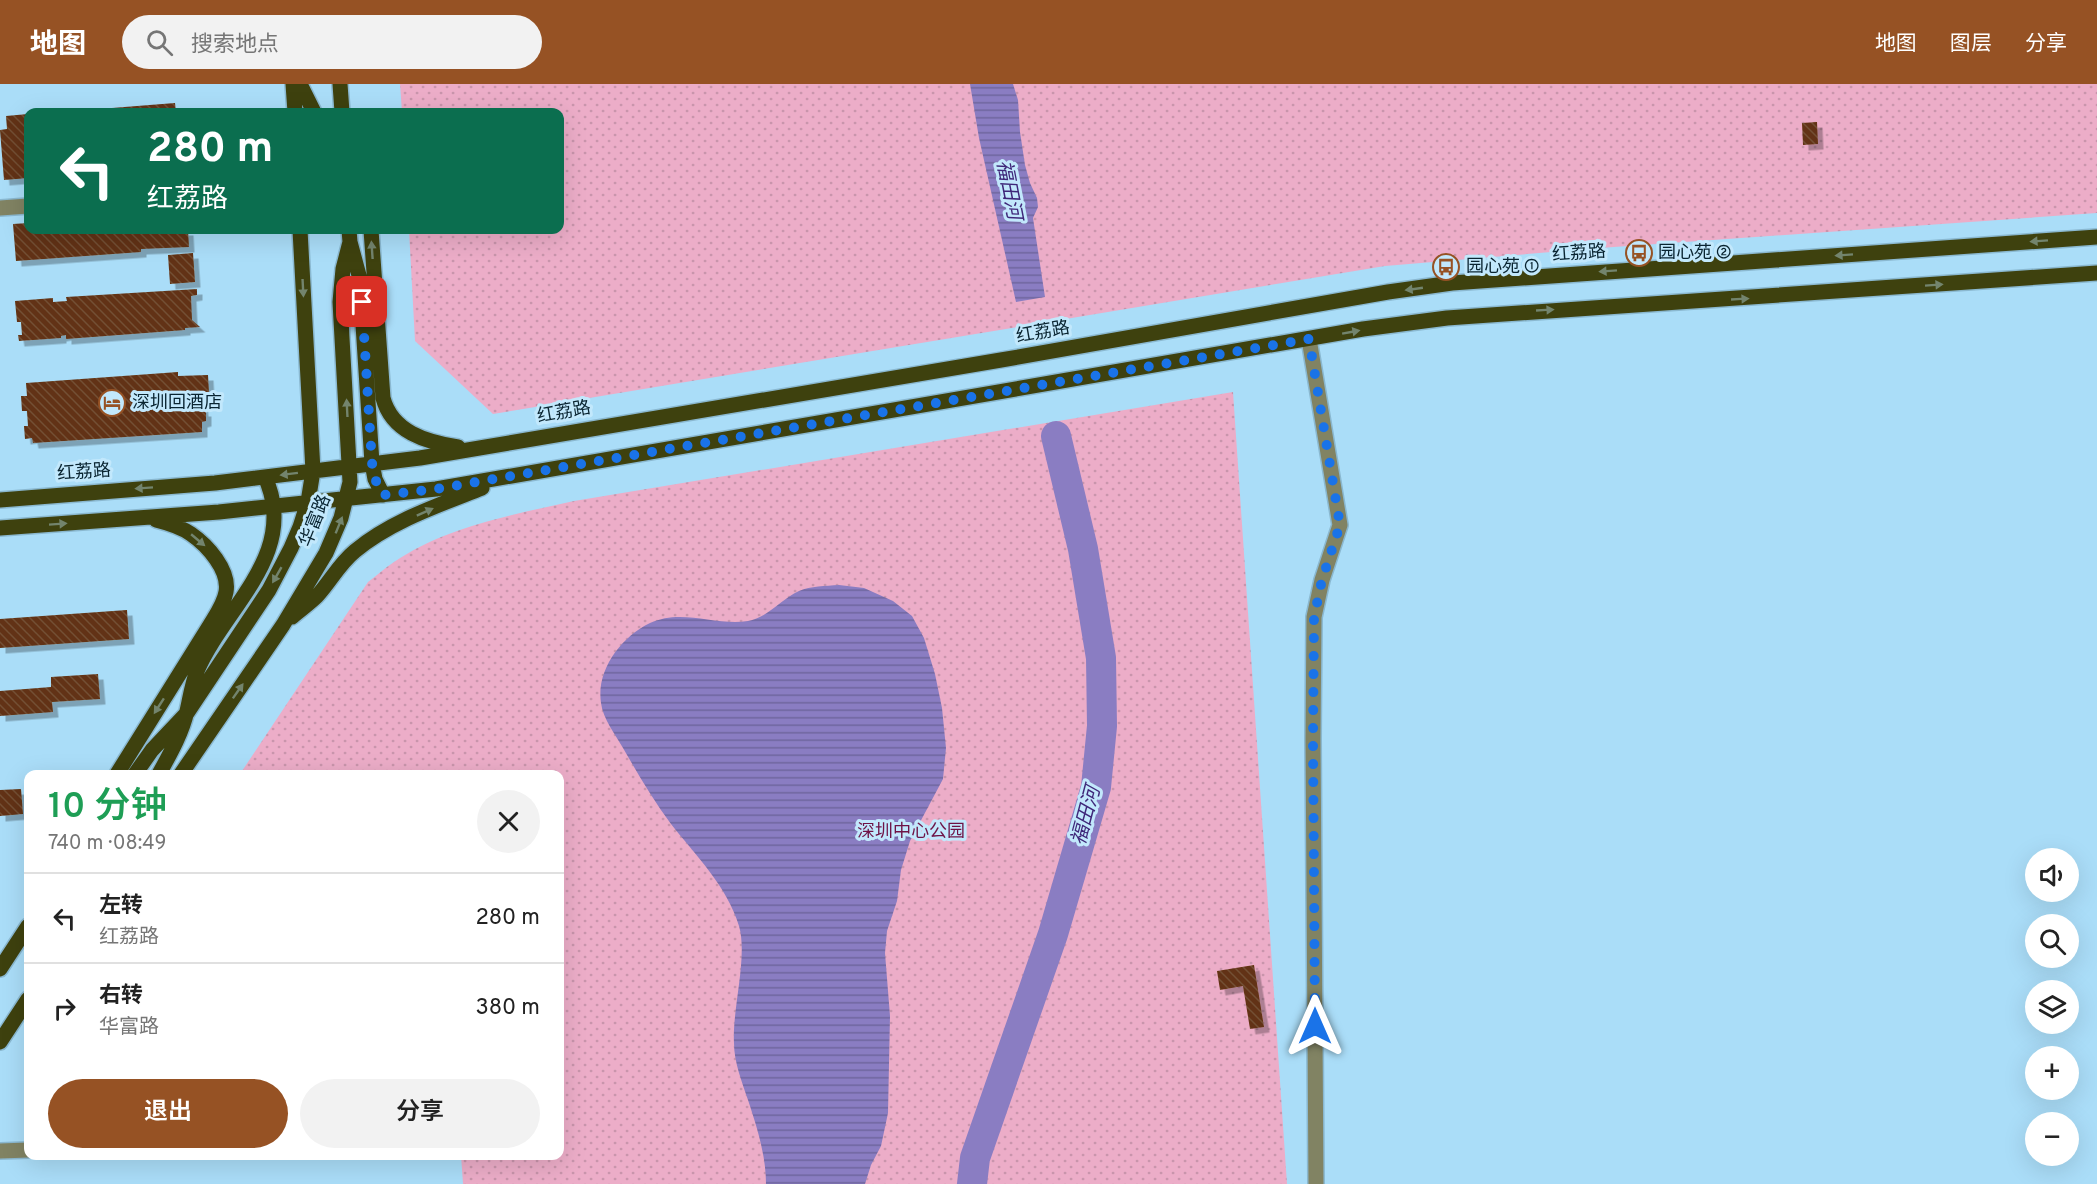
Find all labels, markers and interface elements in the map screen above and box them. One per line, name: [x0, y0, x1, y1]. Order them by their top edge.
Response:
search box: [122, 15, 542, 69]
icon: search: [143, 26, 176, 59]
text: 地图: [30, 28, 86, 64]
text: 地图: [1875, 31, 1917, 58]
text: 图层: [1950, 31, 1992, 58]
text: 分享: [2025, 31, 2067, 58]
text: 搜索地点: [191, 32, 279, 59]
text: 280 m: [147, 124, 273, 177]
icon: left: [48, 132, 126, 210]
water label: 福田河: [990, 158, 1027, 226]
text: 红荔路: [147, 183, 228, 217]
one-way arrow: [2029, 236, 2048, 246]
bus stop icon: 园心苑 ②: [1624, 238, 1654, 268]
one-way arrow: [368, 240, 377, 259]
street label: 红荔路: [1551, 241, 1607, 267]
place label: 园心苑 ②: [1658, 242, 1731, 265]
one-way arrow: [1835, 250, 1854, 260]
bus stop icon: 园心苑 ①: [1431, 252, 1461, 282]
place label: 园心苑 ①: [1466, 256, 1539, 279]
one-way arrow: [1598, 267, 1617, 276]
pin: [336, 276, 387, 327]
one-way arrow: [299, 278, 308, 297]
one-way arrow: [1925, 280, 1944, 290]
one-way arrow: [1404, 284, 1423, 293]
icon: arrive: [345, 285, 378, 318]
one-way arrow: [1730, 294, 1749, 303]
one-way arrow: [1536, 306, 1555, 315]
street label: 红荔路: [1014, 317, 1072, 349]
one-way arrow: [1342, 327, 1361, 336]
hotel icon: 深圳回酒店: [97, 388, 127, 418]
place label: 深圳回酒店: [132, 392, 222, 415]
street label: 红荔路: [535, 397, 593, 429]
one-way arrow: [342, 398, 351, 417]
street label: 红荔路: [56, 460, 112, 486]
one-way arrow: [279, 469, 298, 479]
one-way arrow: [134, 483, 153, 493]
street label: 华富路: [295, 492, 337, 550]
one-way arrow: [417, 507, 434, 516]
one-way arrow: [334, 515, 344, 533]
one-way arrow: [49, 519, 68, 528]
one-way arrow: [190, 533, 205, 546]
one-way arrow: [272, 567, 282, 584]
one-way arrow: [232, 684, 244, 700]
one-way arrow: [153, 698, 164, 714]
water label: 福田河: [1067, 780, 1108, 848]
text: 10 分钟: [48, 785, 166, 831]
button: close: [477, 790, 540, 853]
park label: 深圳中心公园: [857, 821, 965, 844]
text: 740 m · 08:49: [48, 831, 166, 857]
map controls: [2025, 848, 2079, 1166]
button: sound: [2025, 848, 2079, 902]
text: 左转: [99, 893, 143, 920]
icon: left: [48, 902, 81, 935]
text: 280 m: [475, 905, 540, 932]
button: search: [2025, 914, 2079, 968]
text: 红荔路: [99, 925, 159, 951]
button: layers: [2025, 980, 2079, 1034]
text: 右转: [99, 983, 143, 1010]
icon: right: [48, 992, 81, 1025]
position arrow: [1283, 994, 1347, 1058]
text: 380 m: [476, 995, 540, 1022]
text: 华富路: [99, 1015, 159, 1041]
button: +: [2025, 1046, 2079, 1100]
button: 退出: [48, 1079, 288, 1148]
button: 分享: [300, 1079, 540, 1148]
button: −: [2025, 1112, 2079, 1166]

